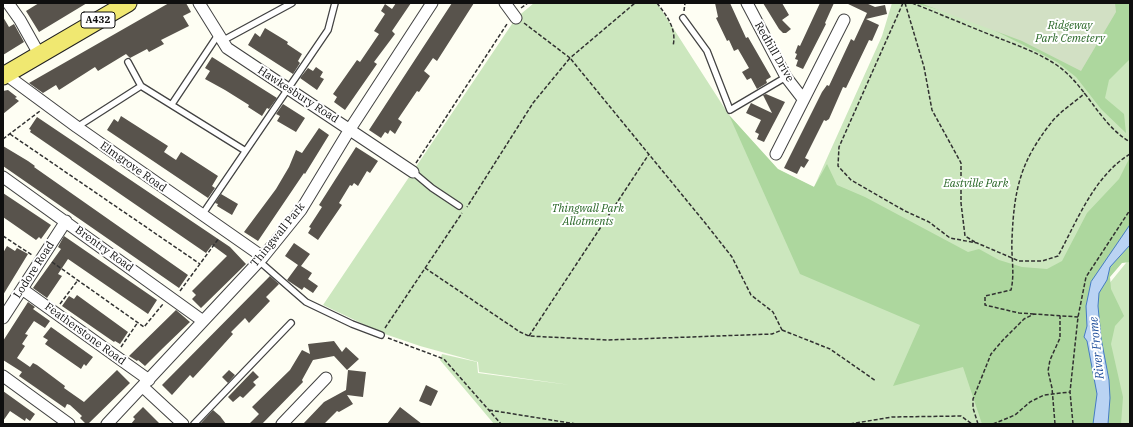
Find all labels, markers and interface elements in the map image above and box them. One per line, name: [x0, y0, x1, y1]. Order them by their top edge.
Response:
road number: A432: [81, 12, 115, 28]
park label: Ridgeway Park Cemetery: [1035, 19, 1105, 45]
street label: Redhill Drive: [751, 20, 797, 84]
street label: Hawkesbury Road: [255, 64, 341, 126]
street label: Elmgrove Road: [97, 139, 169, 195]
park label: Eastville Park: [944, 177, 1008, 191]
street label: Thingwall Park: [248, 200, 308, 270]
park label: Thingwall Park Allotments: [552, 202, 624, 228]
street label: Brentry Road: [72, 223, 136, 275]
street label: Lodore Road: [11, 239, 57, 301]
street label: Featherstone Road: [42, 300, 128, 368]
water label: River Frome: [1087, 316, 1107, 380]

